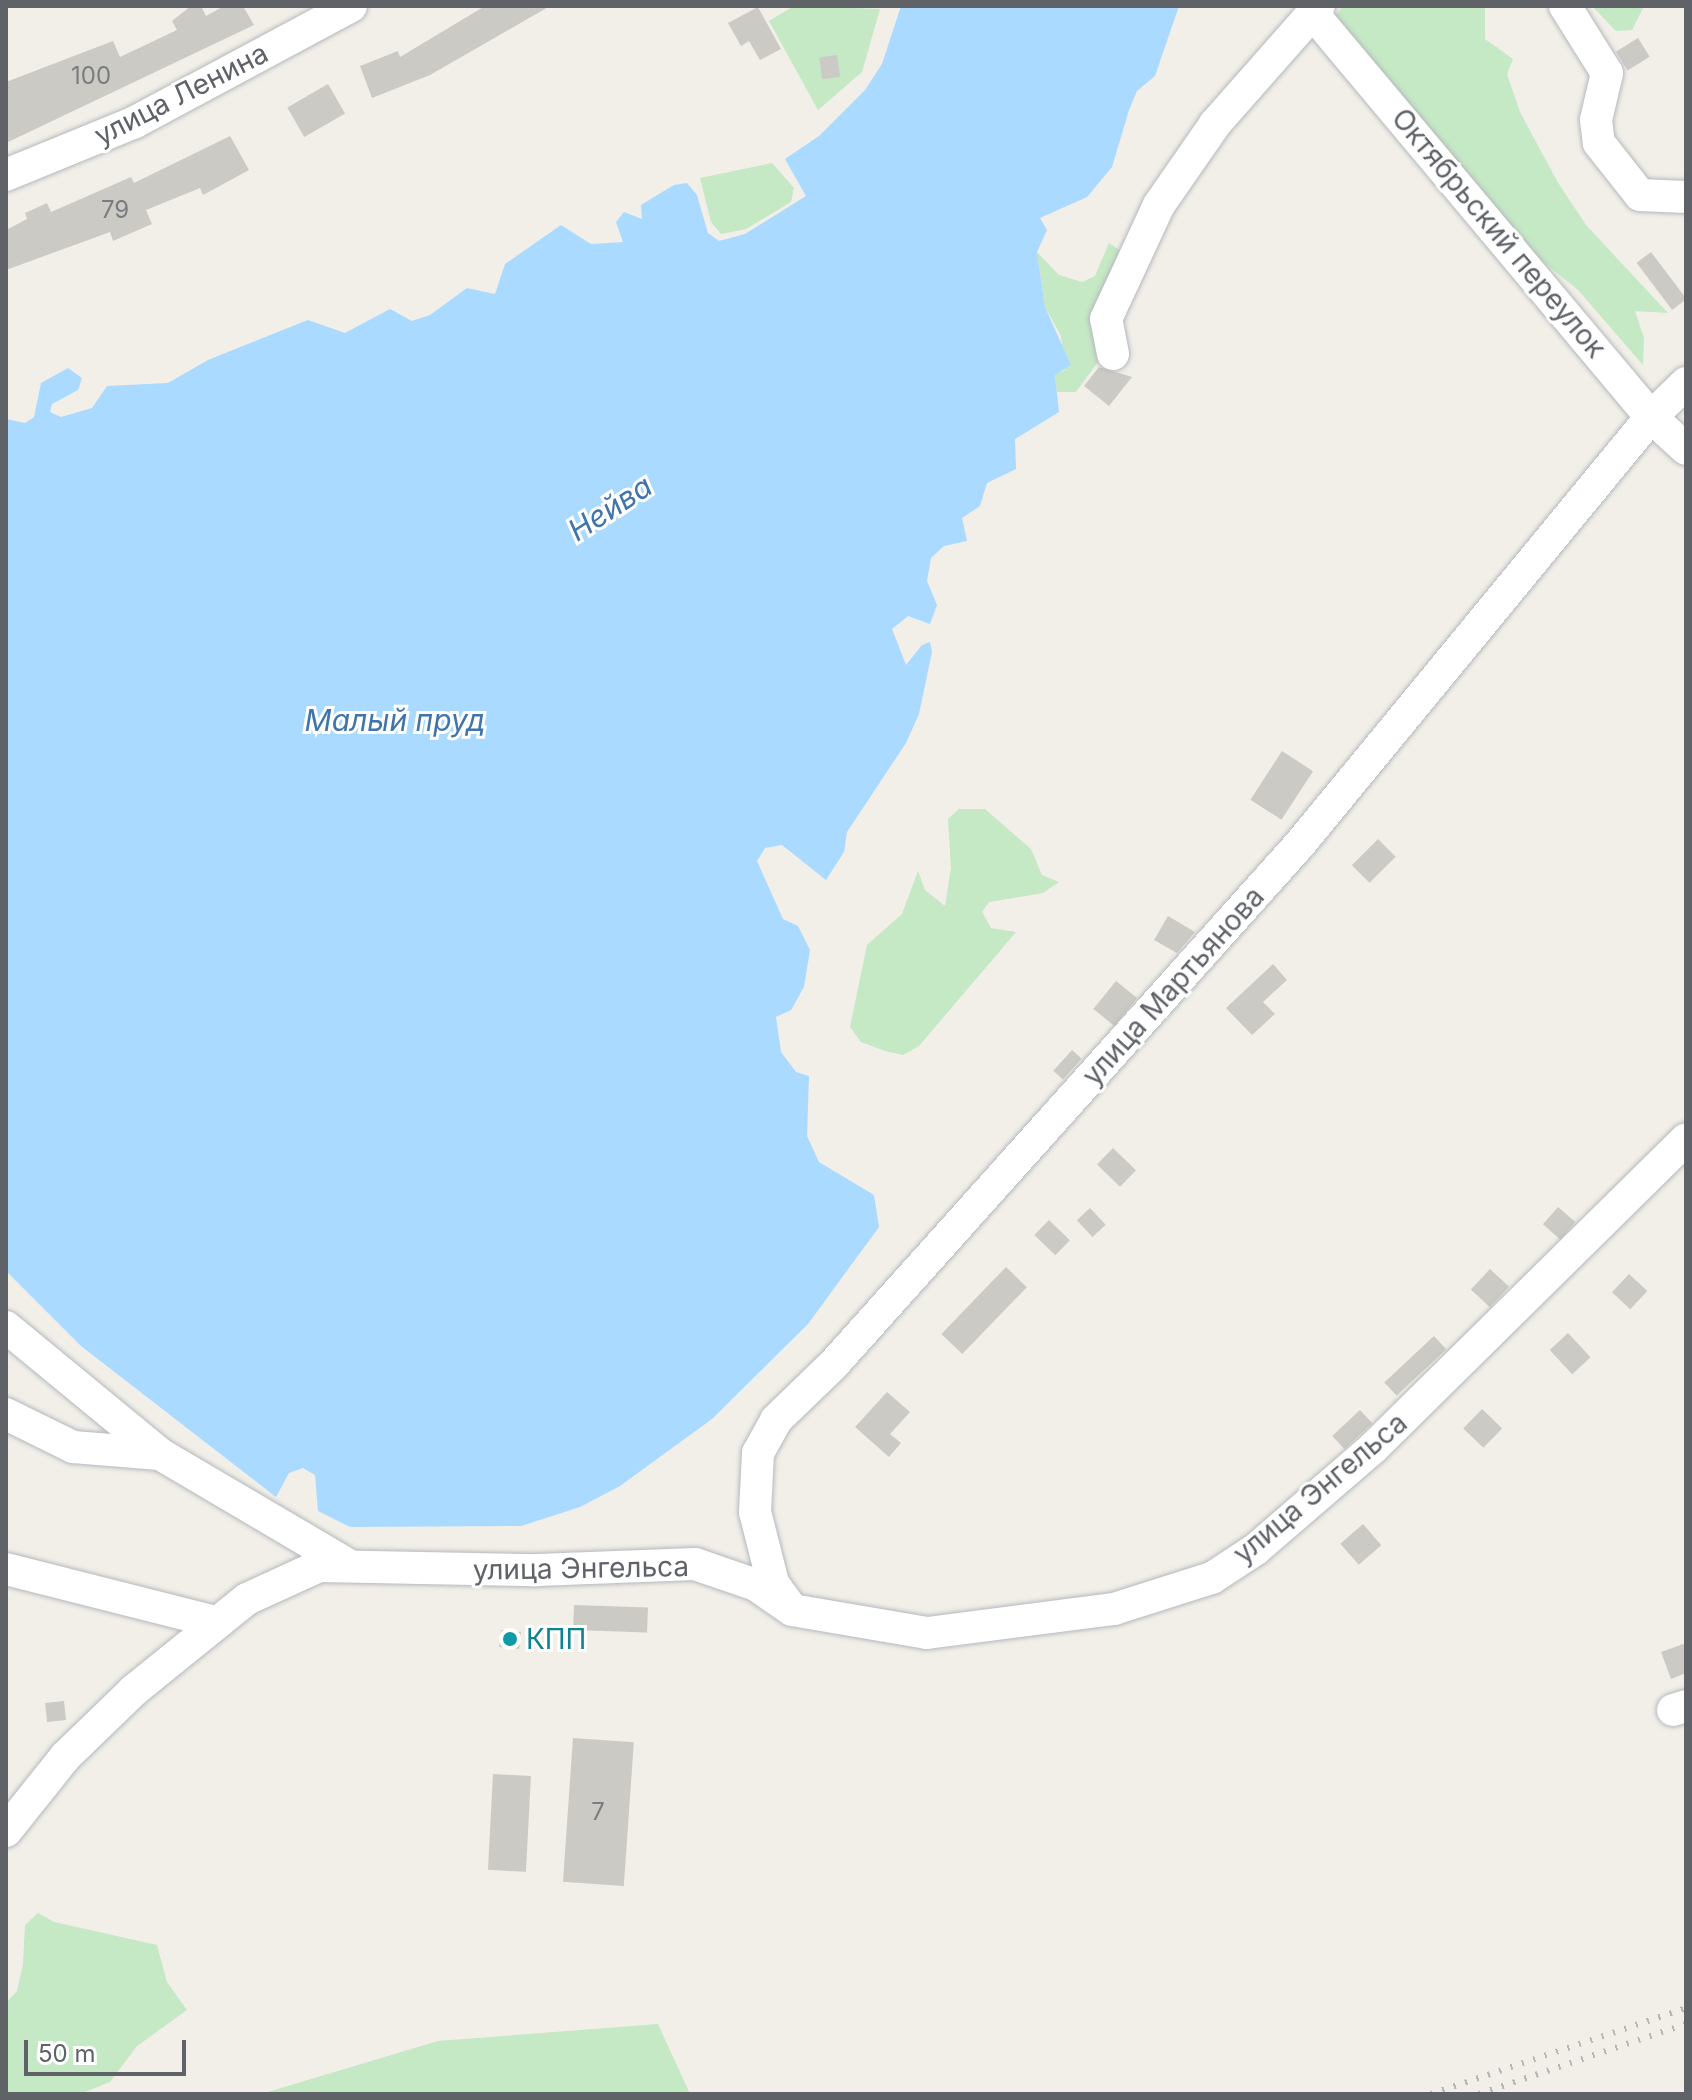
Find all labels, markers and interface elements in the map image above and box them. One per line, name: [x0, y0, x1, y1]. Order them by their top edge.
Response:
street label: улица Ленина: [89, 36, 273, 152]
house number: 100: [71, 62, 111, 90]
street label: Октябрьский переулок: [1385, 102, 1613, 364]
house number: 79: [101, 196, 129, 224]
water label: Нейва: [561, 468, 659, 548]
water label: Малый пруд: [305, 702, 485, 738]
street label: улица Мартьянова: [1075, 880, 1271, 1092]
street label: улица Энгельса: [1226, 1406, 1414, 1570]
street label: улица Энгельса: [473, 1549, 689, 1587]
place label: КПП: [526, 1622, 586, 1656]
marker: КПП: [501, 1630, 519, 1648]
house number: 7: [591, 1798, 605, 1826]
scale bar: [28, 2024, 190, 2074]
text: 50 m: [38, 2039, 96, 2068]

